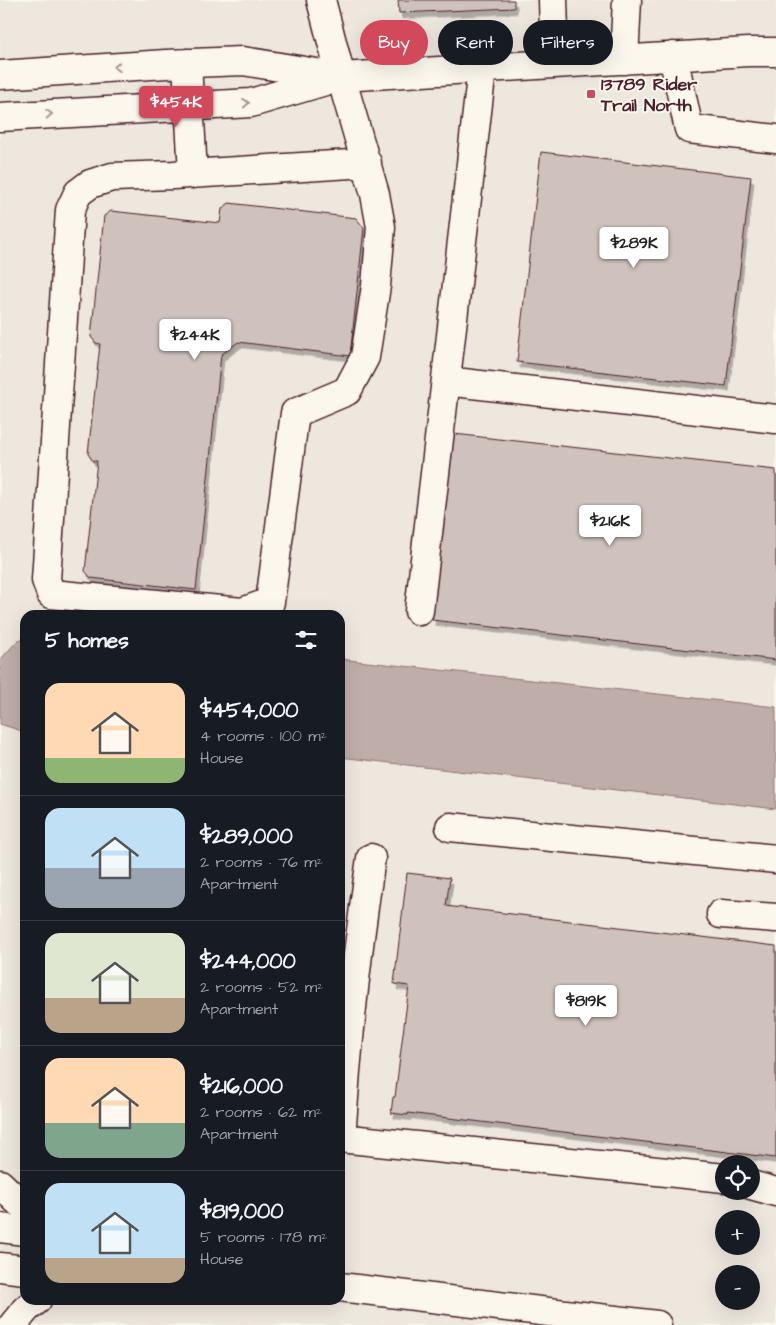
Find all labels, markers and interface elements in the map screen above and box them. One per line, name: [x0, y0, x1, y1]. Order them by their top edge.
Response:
chip: Buy: [360, 20, 428, 65]
chip: Rent: [438, 20, 513, 65]
chip: Filters: [523, 20, 613, 65]
one-way arrow: [113, 61, 121, 72]
place label: 13789 Rider Trail North: [600, 72, 697, 118]
pin: $454K: [141, 86, 211, 128]
marker: 13789 Rider Trail North: [585, 88, 597, 100]
text: $454K: [150, 91, 202, 113]
one-way arrow: [242, 97, 250, 108]
one-way arrow: [45, 108, 53, 119]
pin: $289K: [599, 226, 669, 269]
text: $289K: [610, 232, 658, 254]
pin: $244K: [160, 318, 230, 361]
text: $244K: [170, 324, 220, 346]
pin: $216K: [575, 504, 645, 547]
text: $216K: [590, 510, 630, 532]
text: 5 homes: [45, 626, 129, 655]
icon: filters: [292, 626, 320, 654]
text: $454,000: [200, 696, 299, 725]
icon: home: [85, 703, 145, 763]
text: 4 rooms · 100 m²: [200, 725, 327, 747]
text: House: [200, 747, 244, 769]
text: $289,000: [200, 822, 293, 851]
icon: home: [85, 828, 145, 888]
text: 2 rooms · 76 m²: [200, 851, 323, 873]
text: Apartment: [200, 873, 278, 895]
text: $244,000: [200, 947, 296, 976]
icon: home: [85, 953, 145, 1013]
text: 2 rooms · 52 m²: [200, 976, 323, 998]
pin: $819K: [551, 984, 621, 1027]
text: $819K: [566, 990, 606, 1012]
text: Apartment: [200, 998, 278, 1020]
text: $216,000: [200, 1072, 283, 1101]
icon: home: [85, 1078, 145, 1138]
text: 2 rooms · 62 m²: [200, 1101, 322, 1123]
text: Apartment: [200, 1123, 278, 1145]
map controls: [715, 1155, 760, 1310]
button: locate: [715, 1155, 760, 1200]
text: $819,000: [200, 1197, 283, 1226]
icon: home: [85, 1203, 145, 1263]
button: +: [715, 1210, 760, 1255]
text: 5 rooms · 178 m²: [200, 1226, 327, 1248]
text: House: [200, 1248, 244, 1270]
button: −: [715, 1265, 760, 1310]

